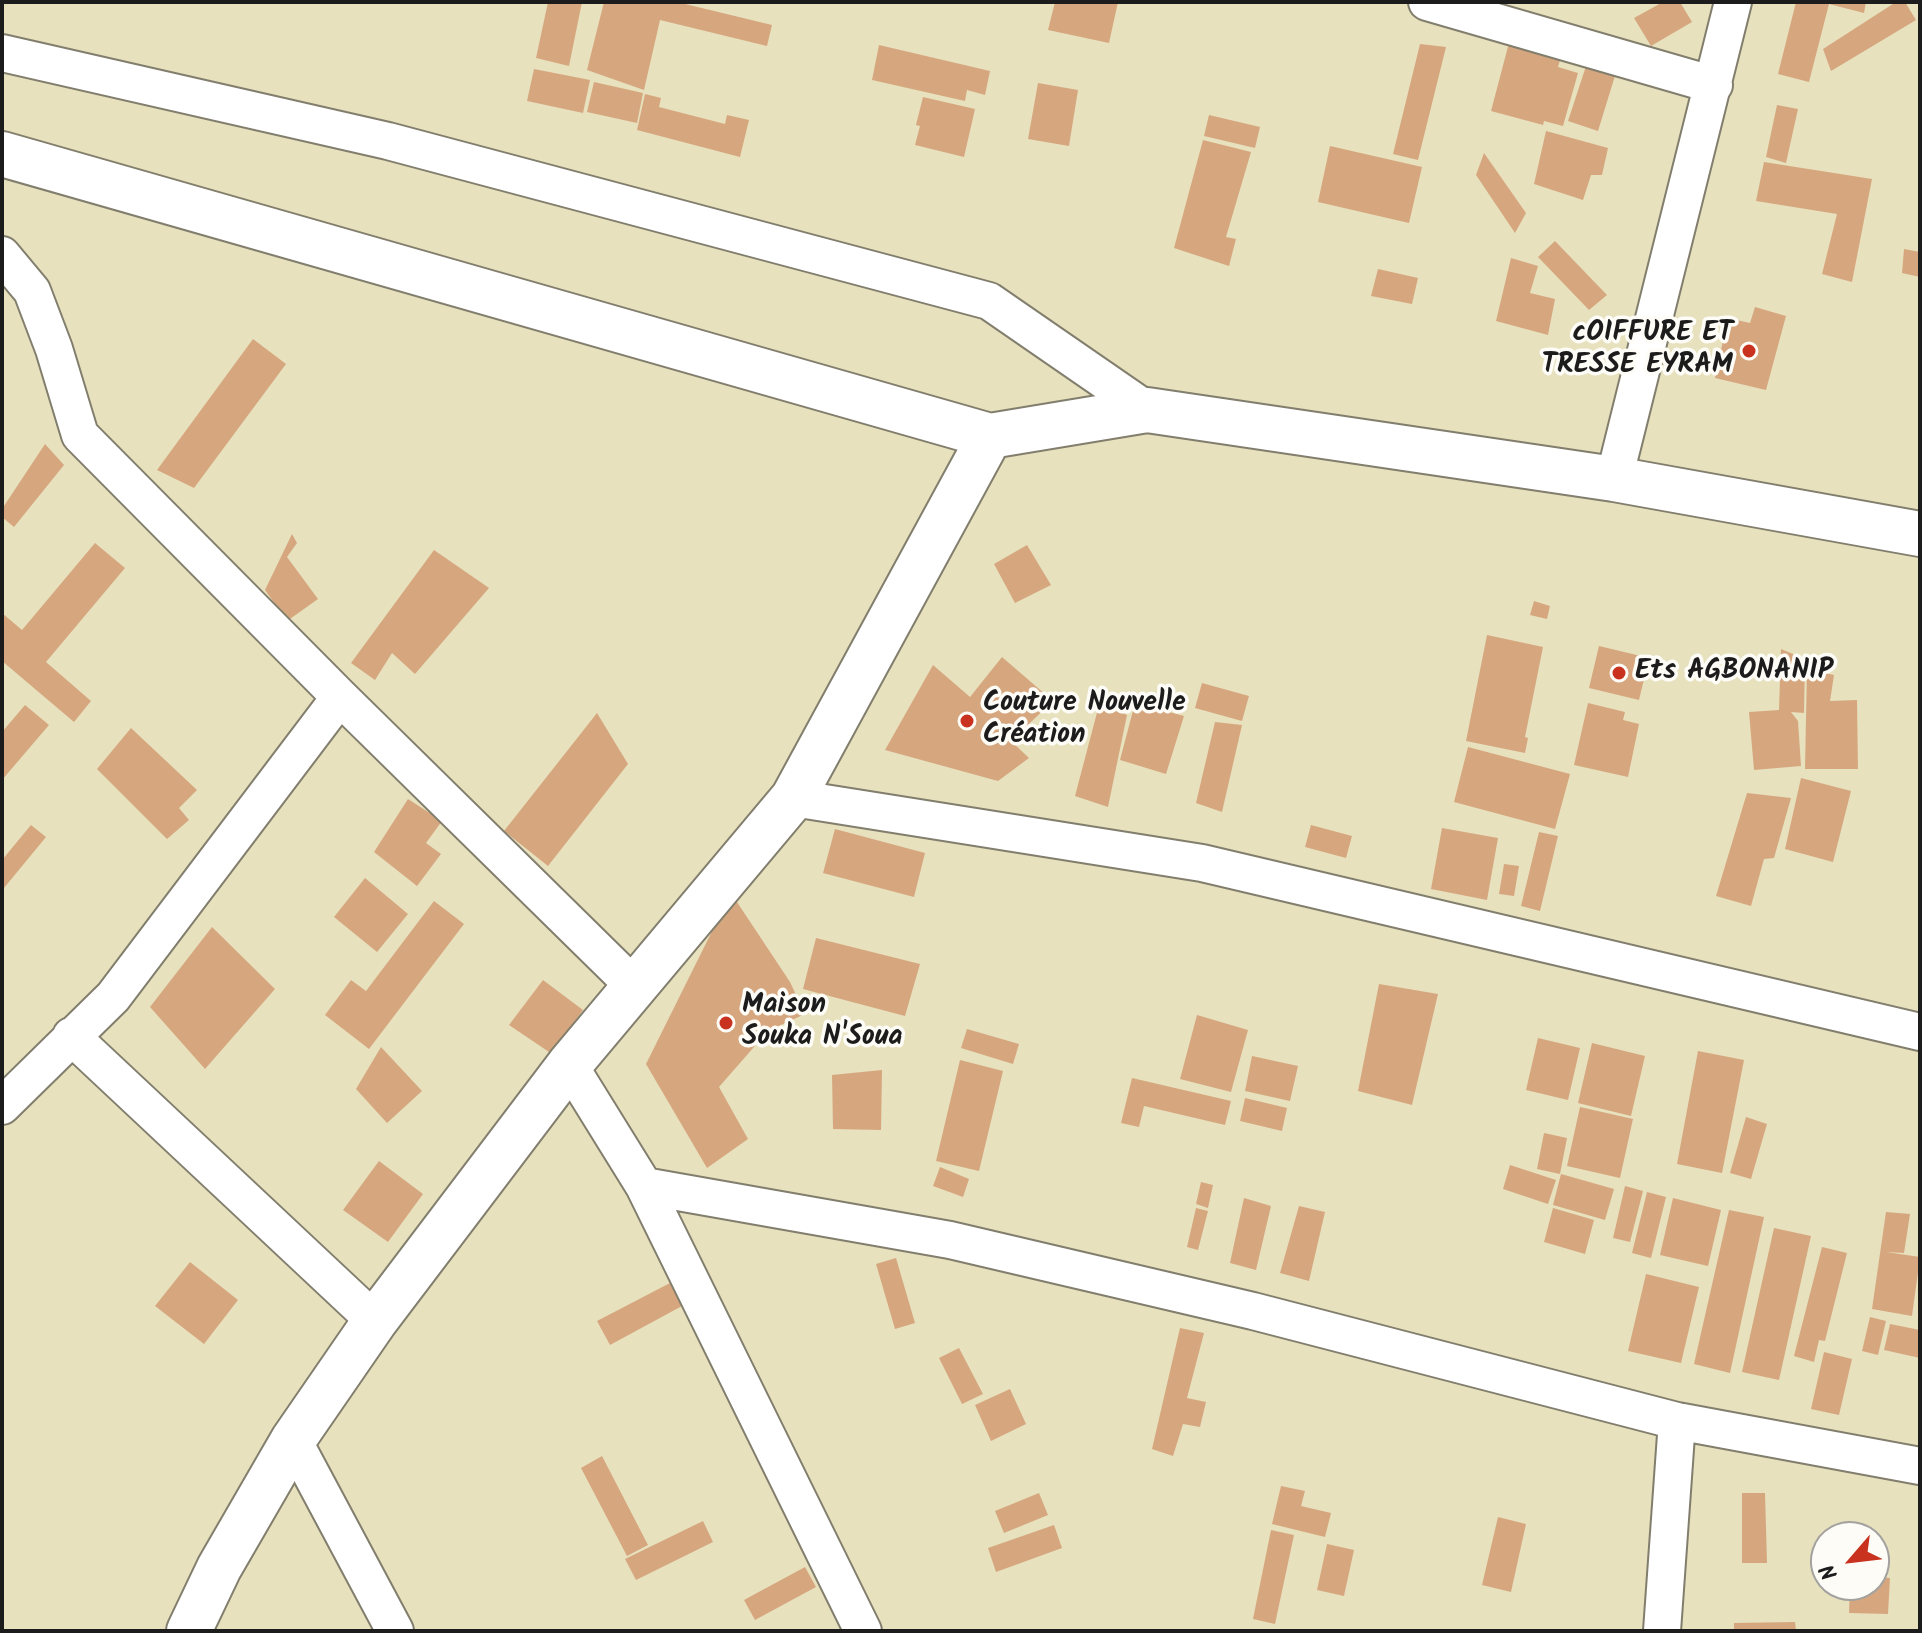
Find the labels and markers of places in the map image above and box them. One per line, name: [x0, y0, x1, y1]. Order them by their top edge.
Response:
place label: cOIFFURE ET TRESSE EYRAM: [1542, 318, 1733, 384]
marker: cOIFFURE ET TRESSE EYRAM: [1740, 342, 1758, 360]
place label: Ets AGBONANIP: [1635, 656, 1833, 690]
marker: Ets AGBONANIP: [1610, 664, 1628, 682]
place label: Couture Nouvelle Création: [983, 688, 1186, 754]
marker: Couture Nouvelle Création: [958, 712, 976, 730]
place label: Maison Souka N'Soua: [742, 990, 903, 1056]
marker: Maison Souka N'Soua: [717, 1014, 735, 1032]

